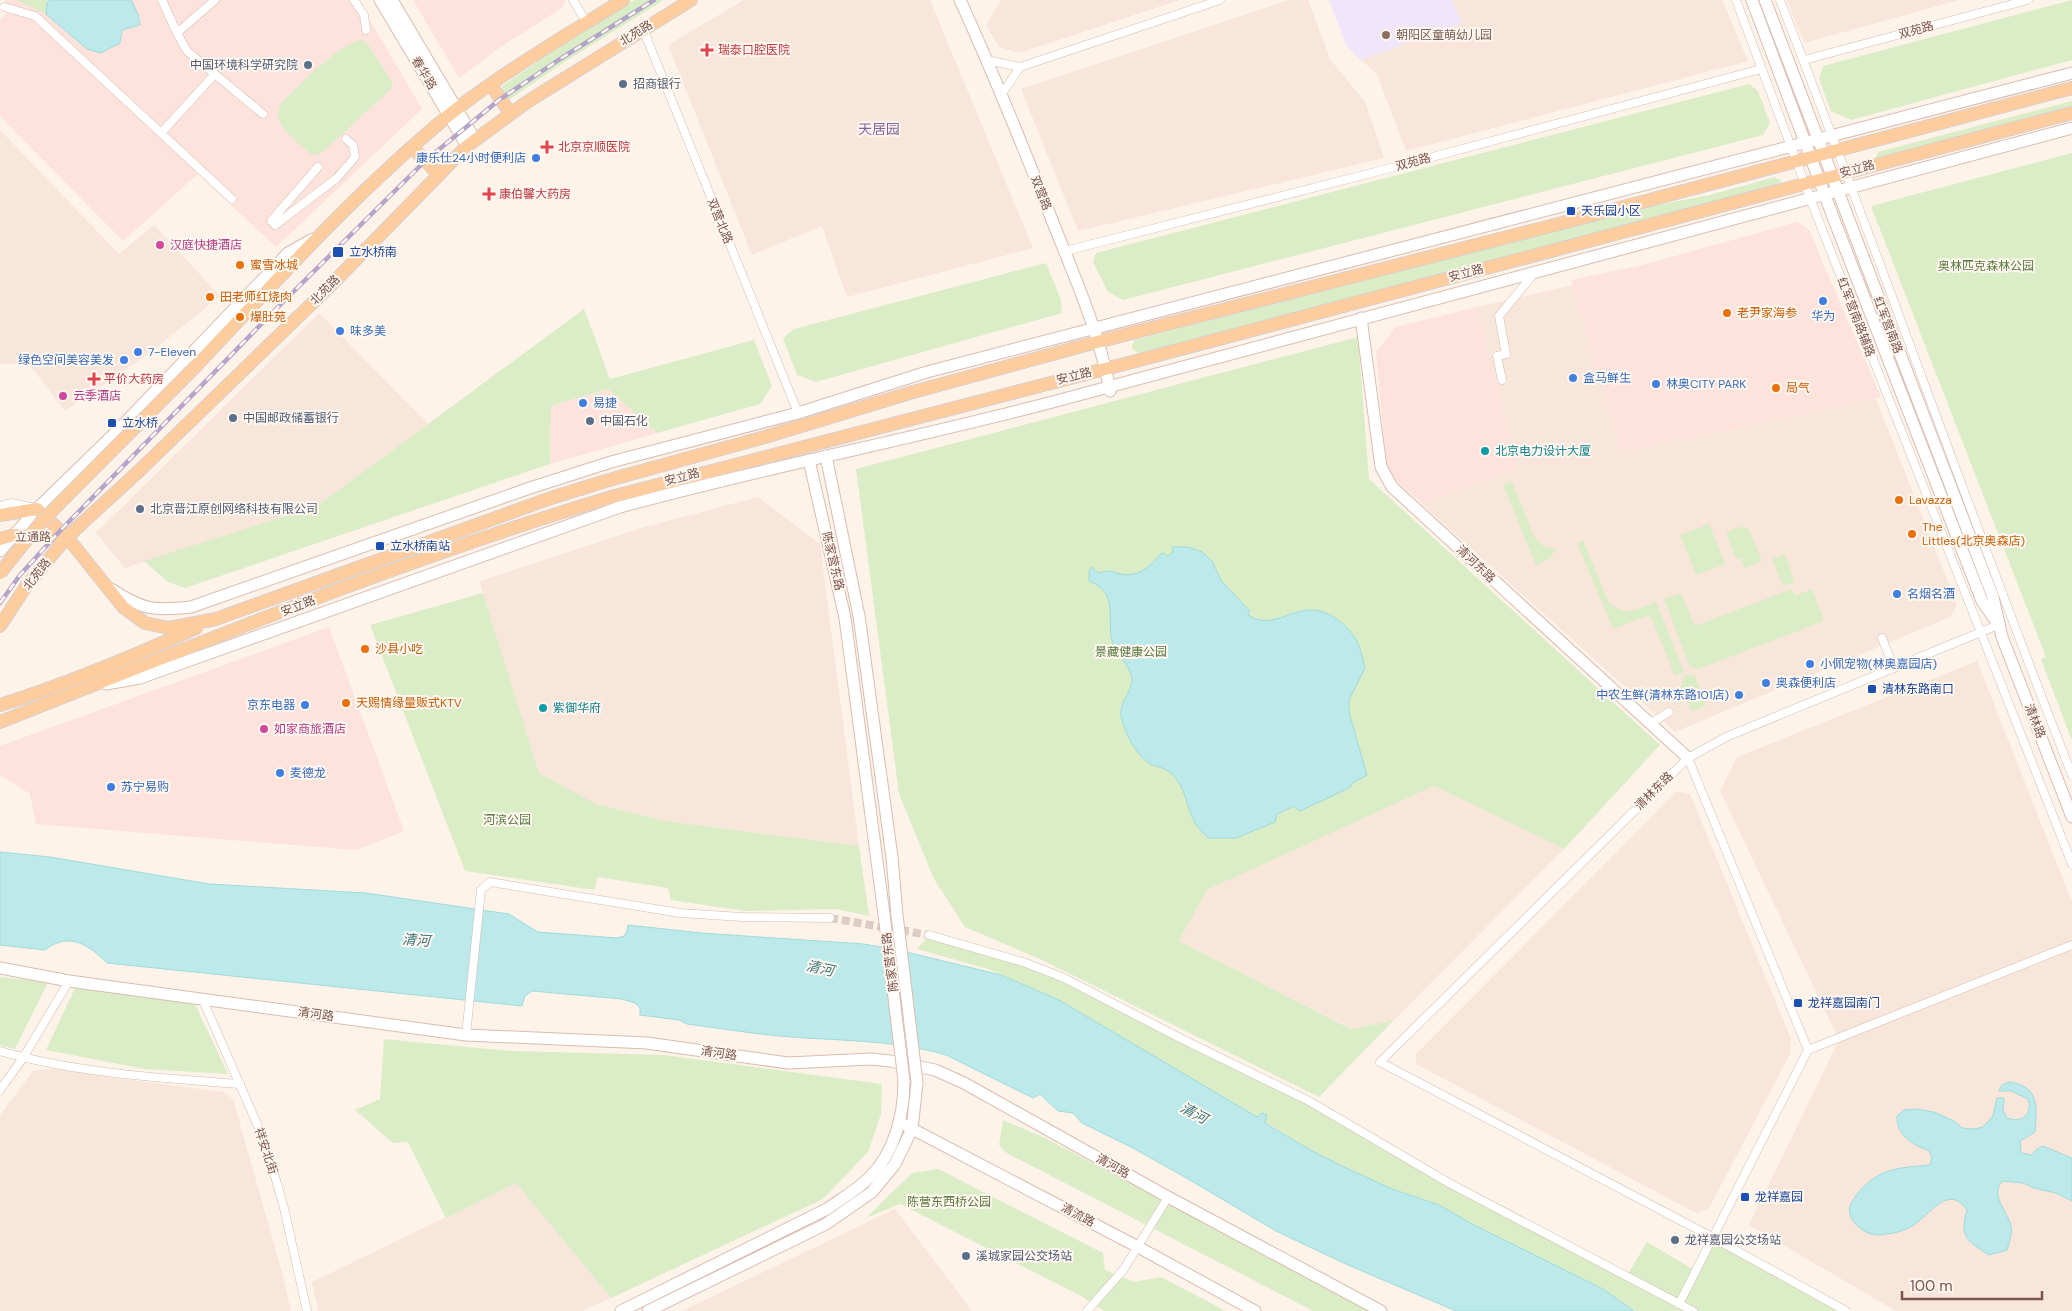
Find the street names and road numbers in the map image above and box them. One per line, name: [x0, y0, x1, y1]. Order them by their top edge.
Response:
street label: 北苑路: [616, 17, 656, 49]
street label: 双苑路: [1897, 18, 1935, 42]
street label: 春华路: [408, 53, 440, 93]
street label: 双苑路: [1394, 150, 1432, 174]
street label: 安立路: [1838, 157, 1876, 181]
street label: 双营路: [1027, 173, 1055, 213]
street label: 双营北路: [704, 196, 736, 246]
street label: 安立路: [1447, 261, 1485, 285]
street label: 北苑路: [307, 272, 343, 308]
street label: 红军营南路辅路: [1833, 275, 1879, 359]
street label: 红军营南路: [1870, 294, 1906, 356]
street label: 安立路: [1055, 364, 1093, 388]
street label: 安立路: [663, 465, 701, 489]
street label: 立通路: [15, 529, 51, 545]
street label: 陈家营东路: [818, 530, 848, 592]
street label: 清河东路: [1453, 542, 1499, 586]
street label: 北苑路: [20, 555, 54, 593]
street label: 安立路: [278, 592, 318, 620]
street label: 清林路: [2021, 701, 2049, 741]
street label: 清林东路: [1631, 768, 1677, 814]
street label: 陈家营东路: [878, 931, 902, 993]
street label: 清河路: [297, 1004, 335, 1024]
street label: 清河路: [700, 1043, 738, 1063]
street label: 祥安北街: [251, 1126, 281, 1176]
street label: 清河路: [1093, 1150, 1133, 1182]
street label: 清流路: [1058, 1199, 1098, 1231]

